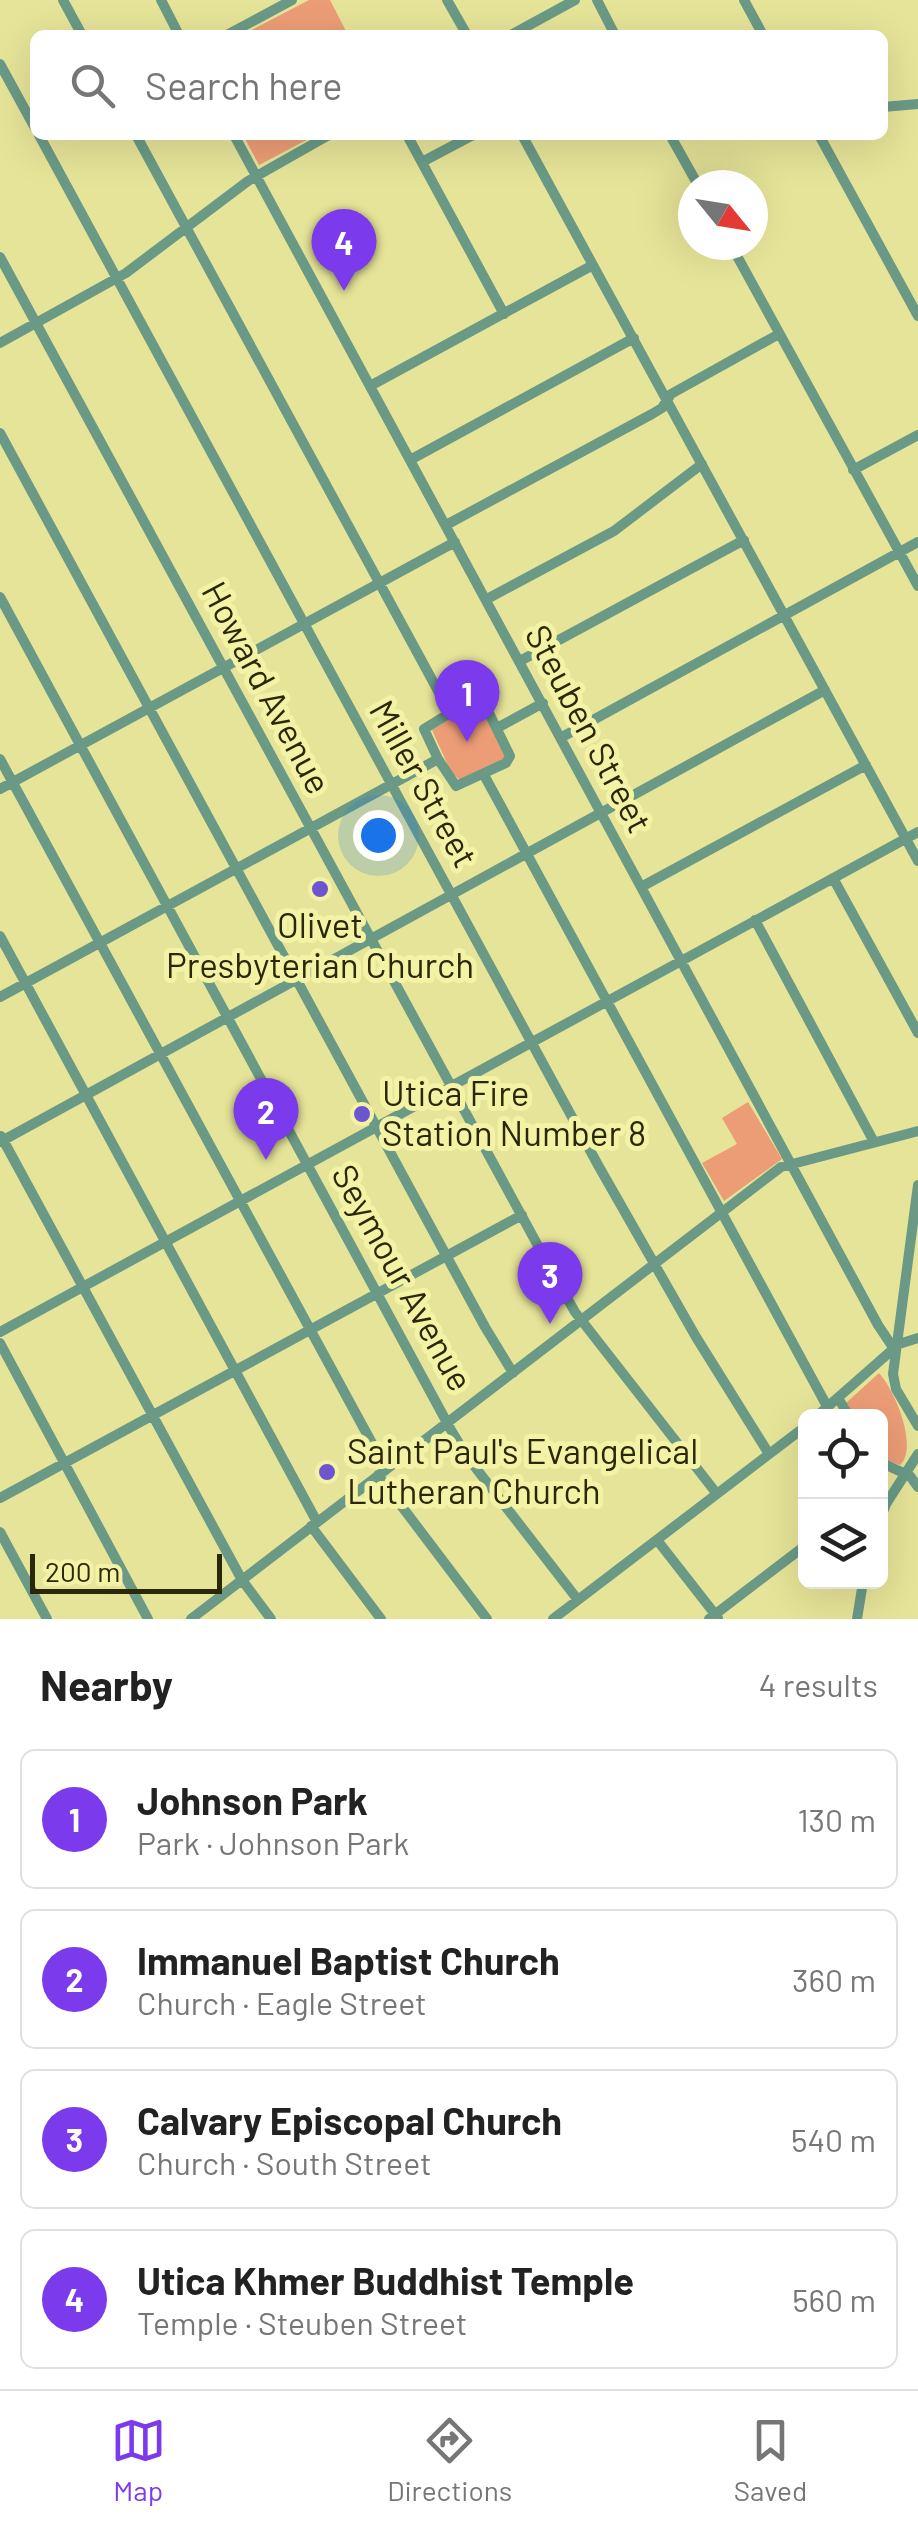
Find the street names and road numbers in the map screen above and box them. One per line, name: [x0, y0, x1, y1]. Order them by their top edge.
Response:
street label: Howard Avenue: [194, 574, 341, 800]
street label: Steuben Street: [517, 617, 662, 839]
street label: Miller Street: [362, 692, 488, 874]
street label: Seymour Avenue: [324, 1157, 483, 1398]

